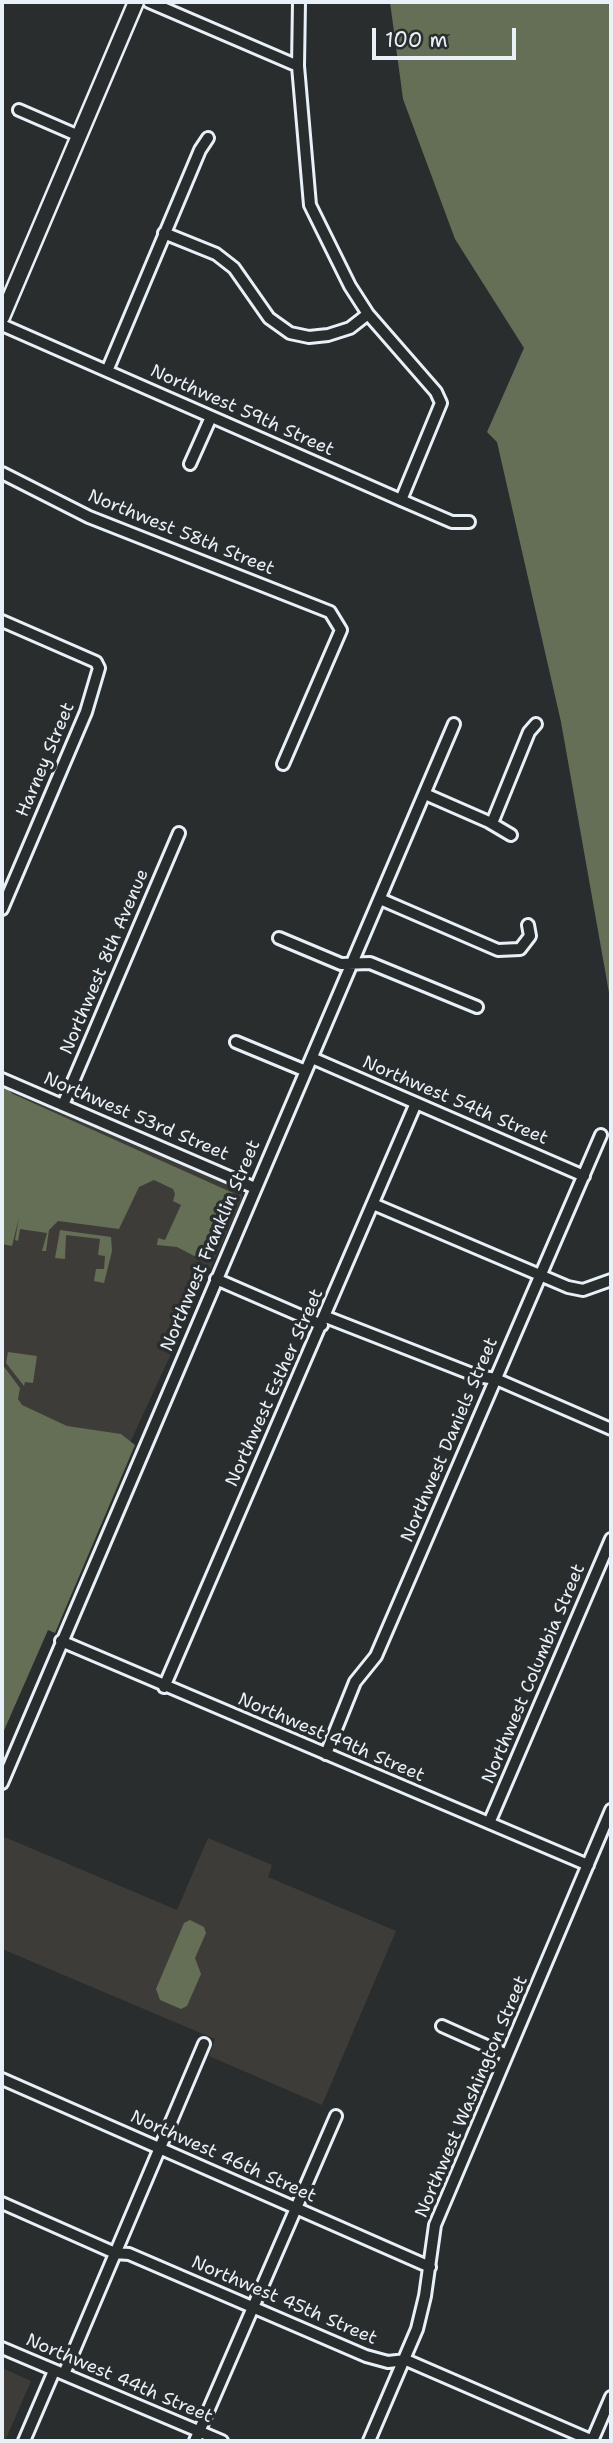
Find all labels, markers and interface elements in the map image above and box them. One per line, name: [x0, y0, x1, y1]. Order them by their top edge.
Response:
scale bar: [375, 14, 518, 58]
text: 100 m: [385, 26, 448, 54]
street label: Northwest 59th Street: [147, 361, 337, 461]
street label: Northwest 58th Street: [85, 486, 277, 580]
street label: Harney Street: [12, 700, 80, 820]
street label: Northwest 8th Avenue: [56, 866, 154, 1058]
street label: Northwest 54th Street: [359, 1052, 551, 1150]
street label: Northwest 53rd Street: [40, 1068, 232, 1166]
street label: Northwest Franklin Street: [157, 1137, 265, 1355]
street label: Northwest Esther Street: [222, 1286, 328, 1490]
street label: Northwest Daniels Street: [397, 1334, 503, 1546]
street label: Northwest Columbia Street: [478, 1561, 590, 1787]
street label: Northwest 49th Street: [234, 1689, 428, 1787]
street label: Northwest Washington Street: [411, 1973, 533, 2221]
street label: Northwest 46th Street: [127, 2106, 319, 2208]
street label: Northwest 45th Street: [188, 2252, 380, 2350]
street label: Northwest 44th Street: [22, 2330, 216, 2428]

